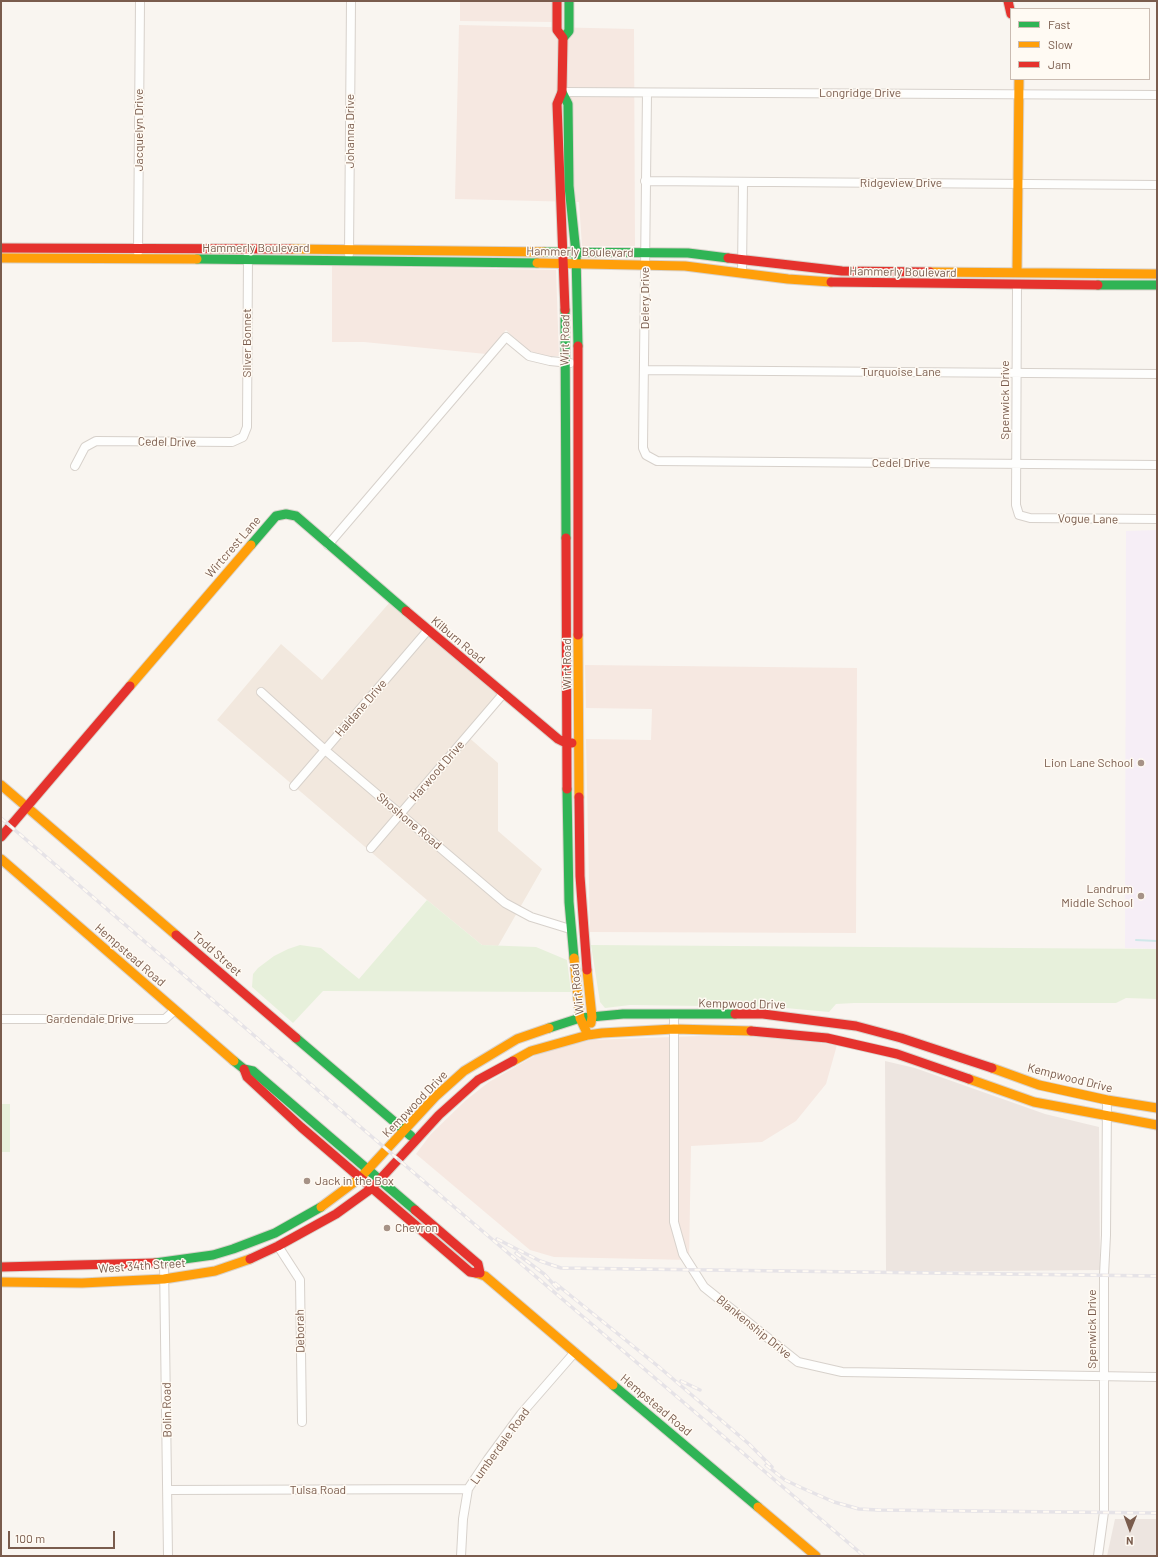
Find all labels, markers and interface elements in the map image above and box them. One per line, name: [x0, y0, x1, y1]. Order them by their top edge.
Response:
legend: [1010, 8, 1150, 80]
text: Fast: [1048, 17, 1071, 31]
text: Slow: [1048, 37, 1073, 51]
text: Jam: [1048, 57, 1071, 71]
street label: Longridge Drive: [819, 86, 901, 100]
street label: Jacquelyn Drive: [132, 89, 146, 171]
street label: Johanna Drive: [343, 94, 357, 168]
street label: Ridgeview Drive: [860, 176, 942, 190]
street label: Hammerly Boulevard: [202, 241, 310, 255]
street label: Hammerly Boulevard: [526, 244, 634, 260]
street label: Hammerly Boulevard: [849, 264, 957, 280]
street label: Delery Drive: [638, 267, 652, 329]
street label: Silver Bonnet: [240, 308, 254, 378]
street label: Wirt Road: [557, 314, 573, 366]
street label: Spenwick Drive: [998, 360, 1012, 440]
street label: Turquoise Lane: [861, 365, 941, 379]
street label: Cedel Drive: [138, 434, 196, 450]
street label: Cedel Drive: [872, 456, 930, 470]
street label: Vogue Lane: [1058, 511, 1118, 527]
street label: Wirtcrest Lane: [202, 513, 264, 581]
street label: Kilburn Road: [428, 613, 488, 667]
street label: Wirt Road: [560, 638, 574, 690]
street label: Haldane Drive: [332, 676, 390, 740]
street label: Harwood Drive: [407, 738, 467, 804]
place label: Lion Lane School: [1044, 756, 1133, 770]
marker: Lion Lane School: [1136, 758, 1146, 768]
street label: Shoshone Road: [374, 790, 444, 852]
place label: Landrum Middle School: [1061, 882, 1133, 910]
marker: Landrum Middle School: [1136, 891, 1146, 901]
street label: Hempstead Road: [92, 920, 168, 990]
street label: Todd Street: [189, 929, 245, 979]
street label: Wirt Road: [567, 963, 587, 1015]
street label: Kempwood Drive: [698, 996, 786, 1012]
street label: Gardendale Drive: [46, 1012, 134, 1026]
street label: Kempwood Drive: [1026, 1060, 1114, 1096]
street label: Kempwood Drive: [380, 1068, 450, 1140]
place label: Jack in the Box: [315, 1174, 394, 1188]
marker: Jack in the Box: [302, 1176, 312, 1186]
place label: Chevron: [395, 1221, 438, 1235]
marker: Chevron: [382, 1223, 392, 1233]
street label: West 34th Street: [98, 1256, 186, 1276]
street label: Spenwick Drive: [1085, 1289, 1099, 1369]
street label: Blankenship Drive: [713, 1292, 795, 1362]
street label: Deborah: [292, 1309, 308, 1353]
street label: Hempstead Road: [617, 1371, 695, 1439]
street label: Bolin Road: [159, 1382, 175, 1438]
street label: Lumberdale Road: [467, 1405, 533, 1487]
street label: Tulsa Road: [290, 1483, 346, 1497]
north arrow: [1110, 1509, 1150, 1549]
scale bar: [10, 1523, 117, 1549]
text: 100 m: [15, 1531, 45, 1545]
text: N: [1126, 1535, 1134, 1548]

